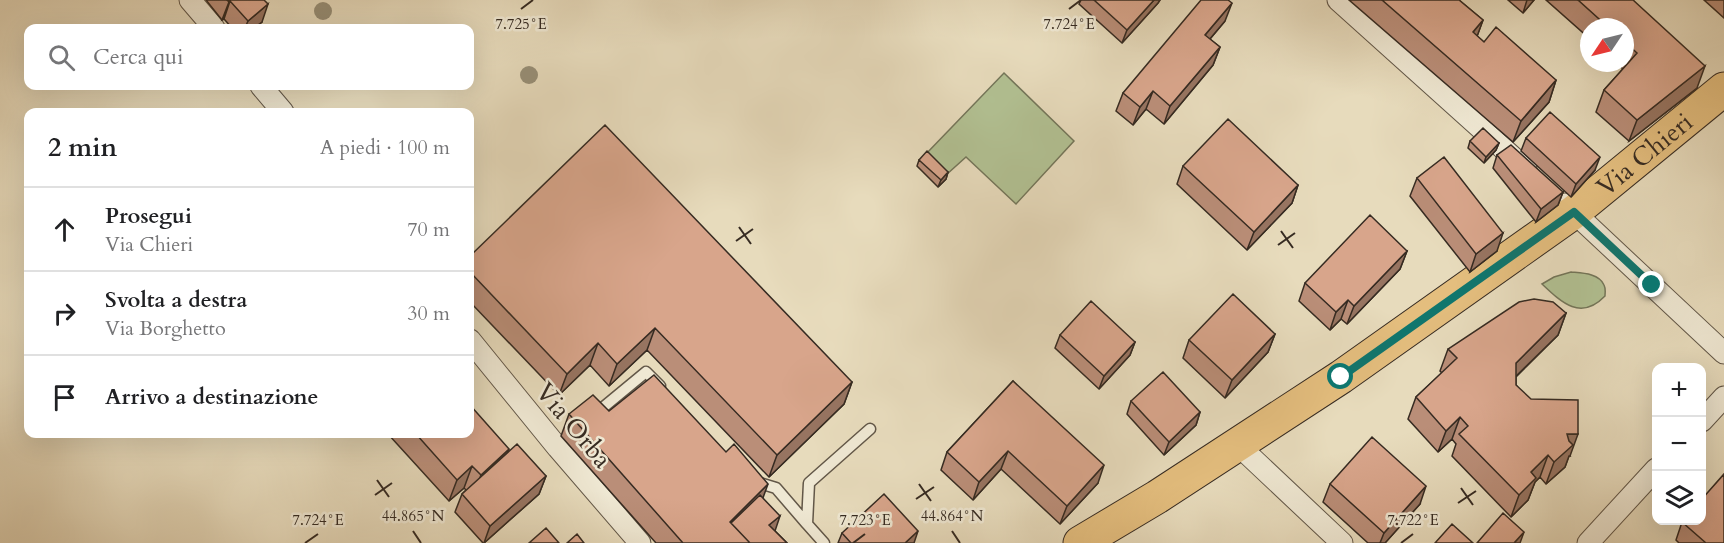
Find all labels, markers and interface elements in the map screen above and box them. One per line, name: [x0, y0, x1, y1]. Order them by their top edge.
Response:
text: 7.725°E: [495, 14, 547, 34]
text: 7.724°E: [1043, 14, 1095, 34]
north arrow: [1580, 18, 1634, 72]
search box: [24, 24, 474, 90]
icon: search: [45, 41, 78, 74]
text: Cerca qui: [93, 42, 183, 72]
street label: Via Chieri: [1589, 105, 1700, 205]
text: 2 min: [48, 130, 117, 165]
text: A piedi · 100 m: [320, 134, 450, 161]
text: Prosegui: [105, 201, 192, 231]
icon: ahead: [48, 213, 81, 246]
text: 70 m: [407, 216, 450, 243]
text: Via Chieri: [105, 231, 193, 258]
route end: [1638, 271, 1664, 297]
text: Svolta a destra: [105, 285, 247, 315]
icon: right: [48, 297, 81, 330]
text: 30 m: [407, 300, 450, 327]
text: Via Borghetto: [105, 315, 226, 342]
route start: [1327, 363, 1353, 389]
map controls: [1652, 363, 1706, 525]
button: +: [1652, 363, 1706, 417]
street label: Via Orba: [527, 375, 620, 476]
icon: arrive: [48, 381, 81, 414]
text: Arrivo a destinazione: [105, 382, 318, 412]
button: −: [1652, 417, 1706, 471]
button: layers: [1652, 471, 1706, 525]
text: 44.865°N: [382, 506, 445, 526]
text: 44.864°N: [921, 506, 984, 526]
text: 7.724°E: [292, 510, 344, 530]
text: 7.723°E: [839, 510, 891, 530]
text: 7.722°E: [1387, 510, 1439, 530]

